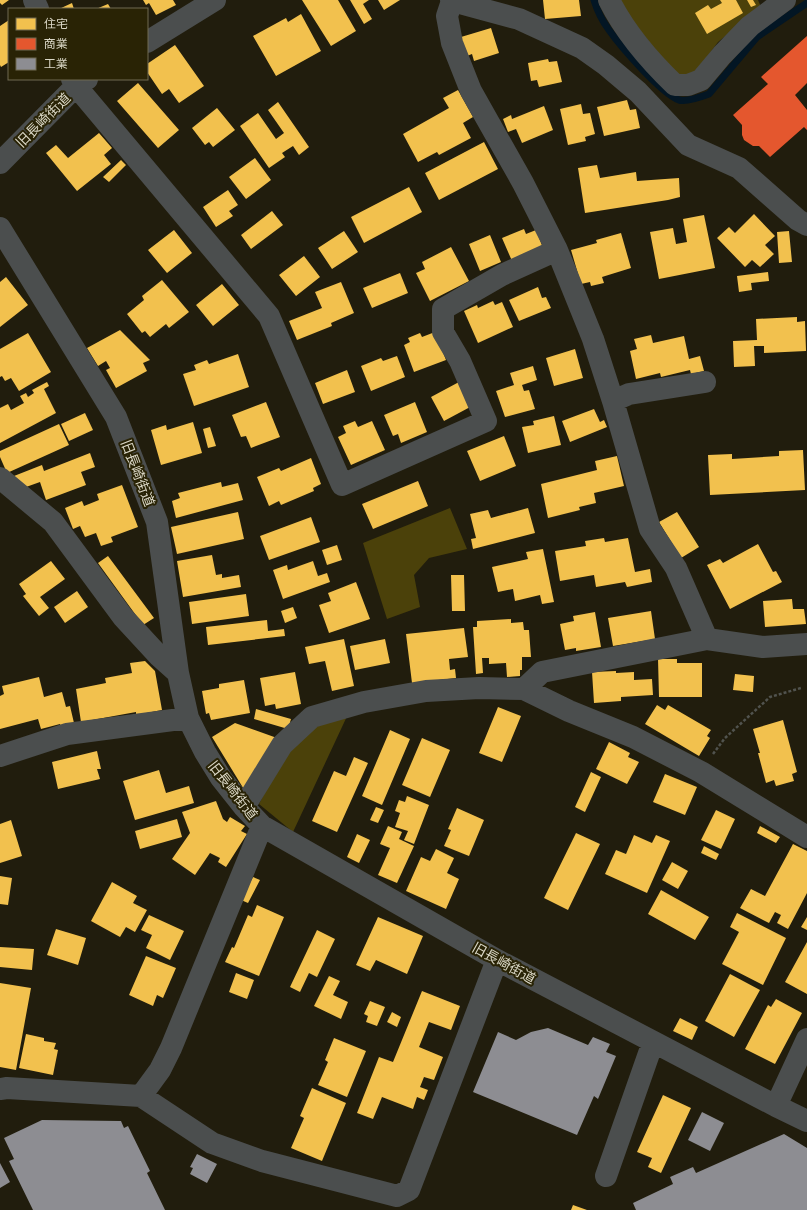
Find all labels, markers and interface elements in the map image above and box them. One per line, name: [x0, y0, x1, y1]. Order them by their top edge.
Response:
legend: [8, 8, 148, 80]
text: 住宅: [44, 16, 68, 31]
text: 商業: [44, 36, 68, 51]
text: 工業: [44, 56, 68, 71]
street label: 旧長崎街道: [12, 89, 74, 151]
street label: 旧長崎街道: [117, 437, 159, 509]
street label: 旧長崎街道: [204, 757, 262, 823]
street label: 旧長崎街道: [469, 938, 539, 988]

